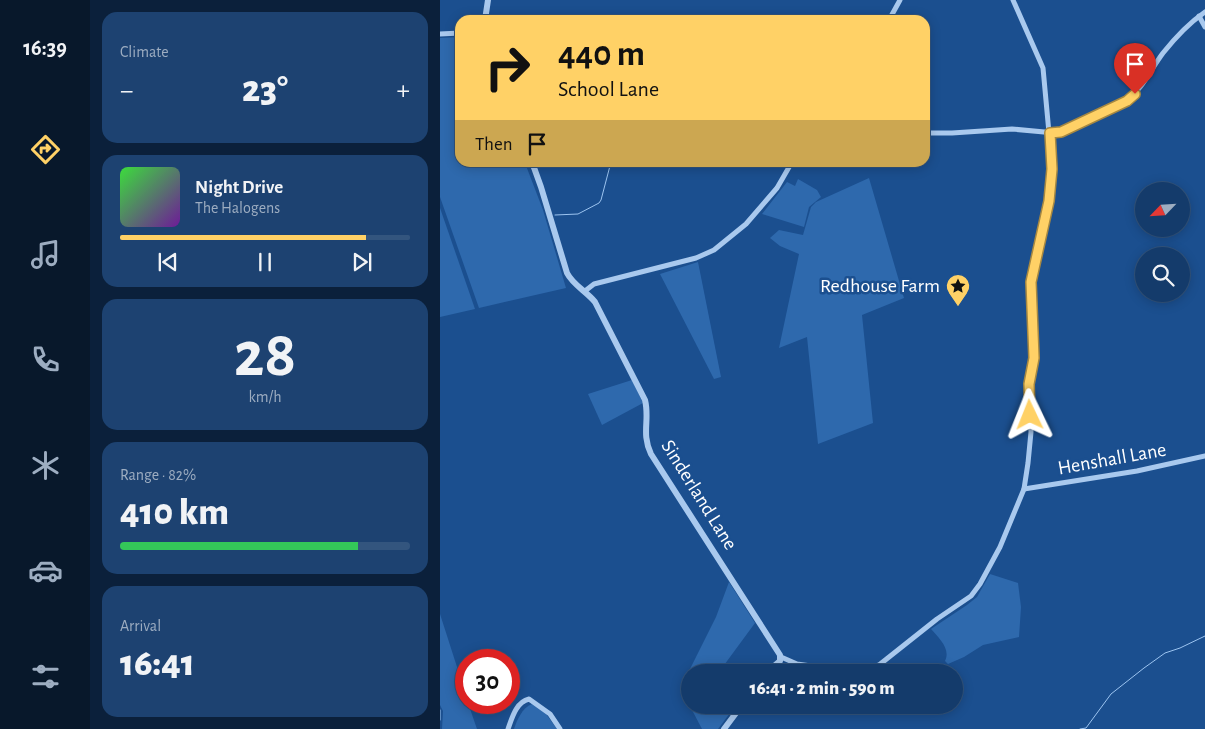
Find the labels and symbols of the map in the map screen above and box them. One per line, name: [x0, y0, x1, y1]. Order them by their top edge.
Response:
pin: [1114, 43, 1156, 94]
north arrow: [1135, 182, 1190, 238]
place icon: Redhouse Farm: [945, 273, 971, 307]
place label: Redhouse Farm: [820, 276, 940, 296]
position arrow: [1003, 388, 1055, 440]
street label: Sinderland Lane: [657, 436, 741, 554]
street label: Henshall Lane: [1056, 440, 1168, 478]
speed limit sign: 30: [455, 649, 520, 714]

